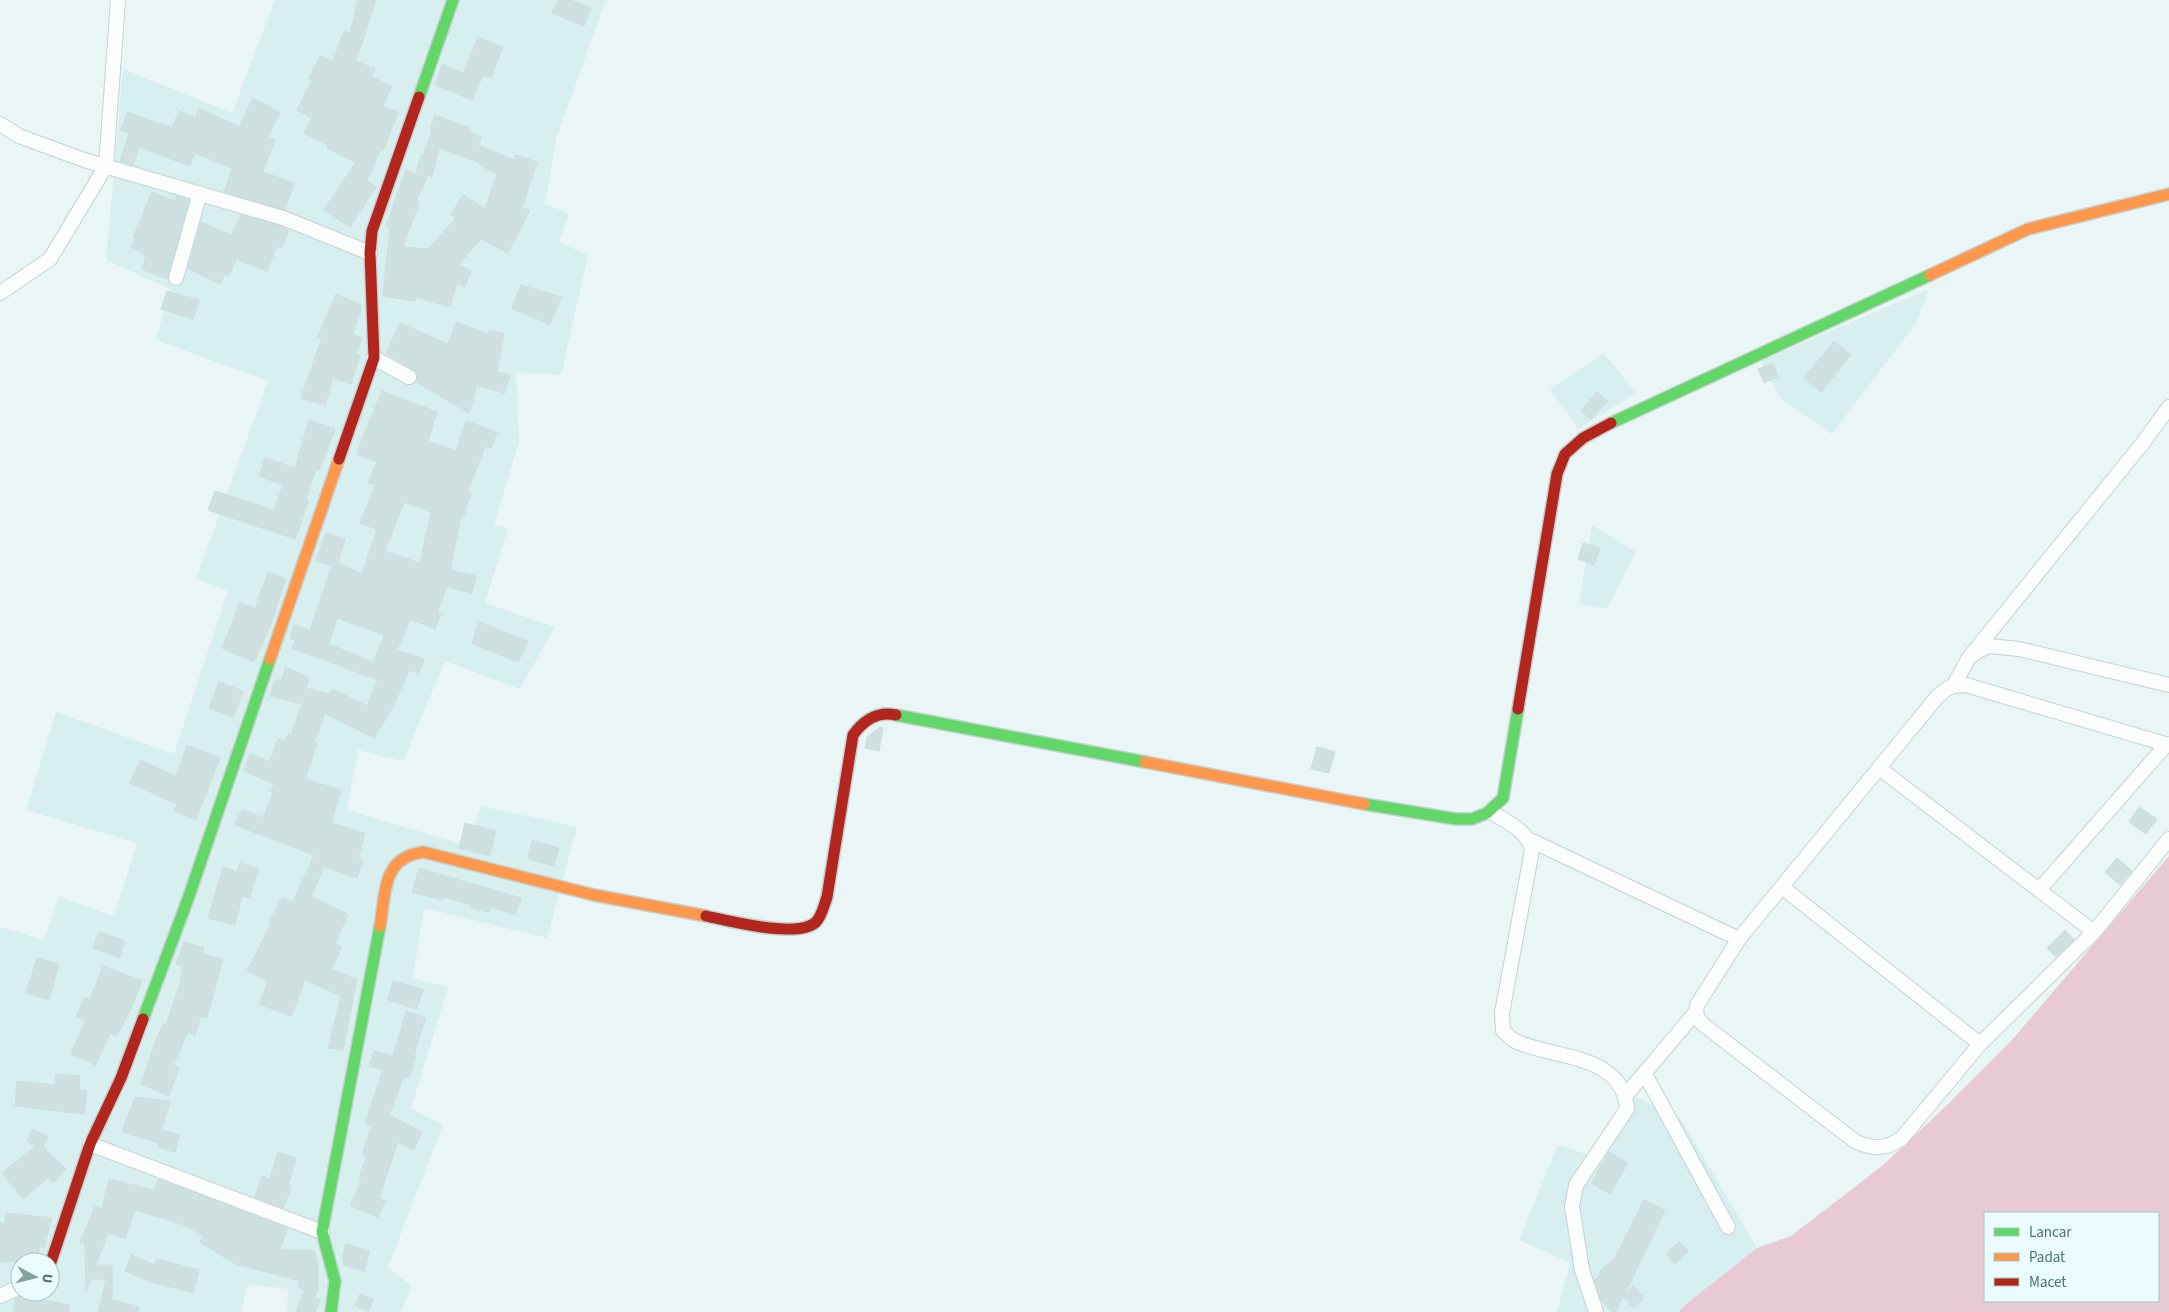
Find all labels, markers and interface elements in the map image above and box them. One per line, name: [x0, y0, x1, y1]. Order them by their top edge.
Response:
legend: [1984, 1212, 2159, 1302]
text: Lancar: [2029, 1222, 2072, 1243]
text: Padat: [2029, 1247, 2065, 1268]
north arrow: [10, 1252, 60, 1302]
text: Macet: [2029, 1272, 2066, 1293]
text: U: [36, 1273, 57, 1284]

